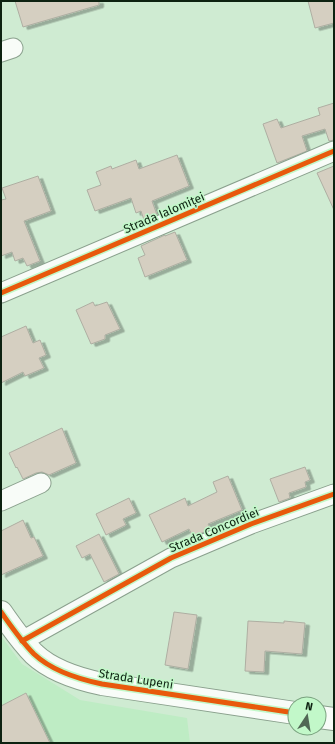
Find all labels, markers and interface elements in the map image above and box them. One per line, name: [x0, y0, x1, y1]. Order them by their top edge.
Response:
street label: Strada Ialomiței: [121, 190, 207, 237]
street label: Strada Concordiei: [167, 505, 261, 555]
street label: Strada Lupeni: [98, 666, 174, 692]
north arrow: [287, 696, 327, 736]
text: N: [304, 700, 314, 714]

